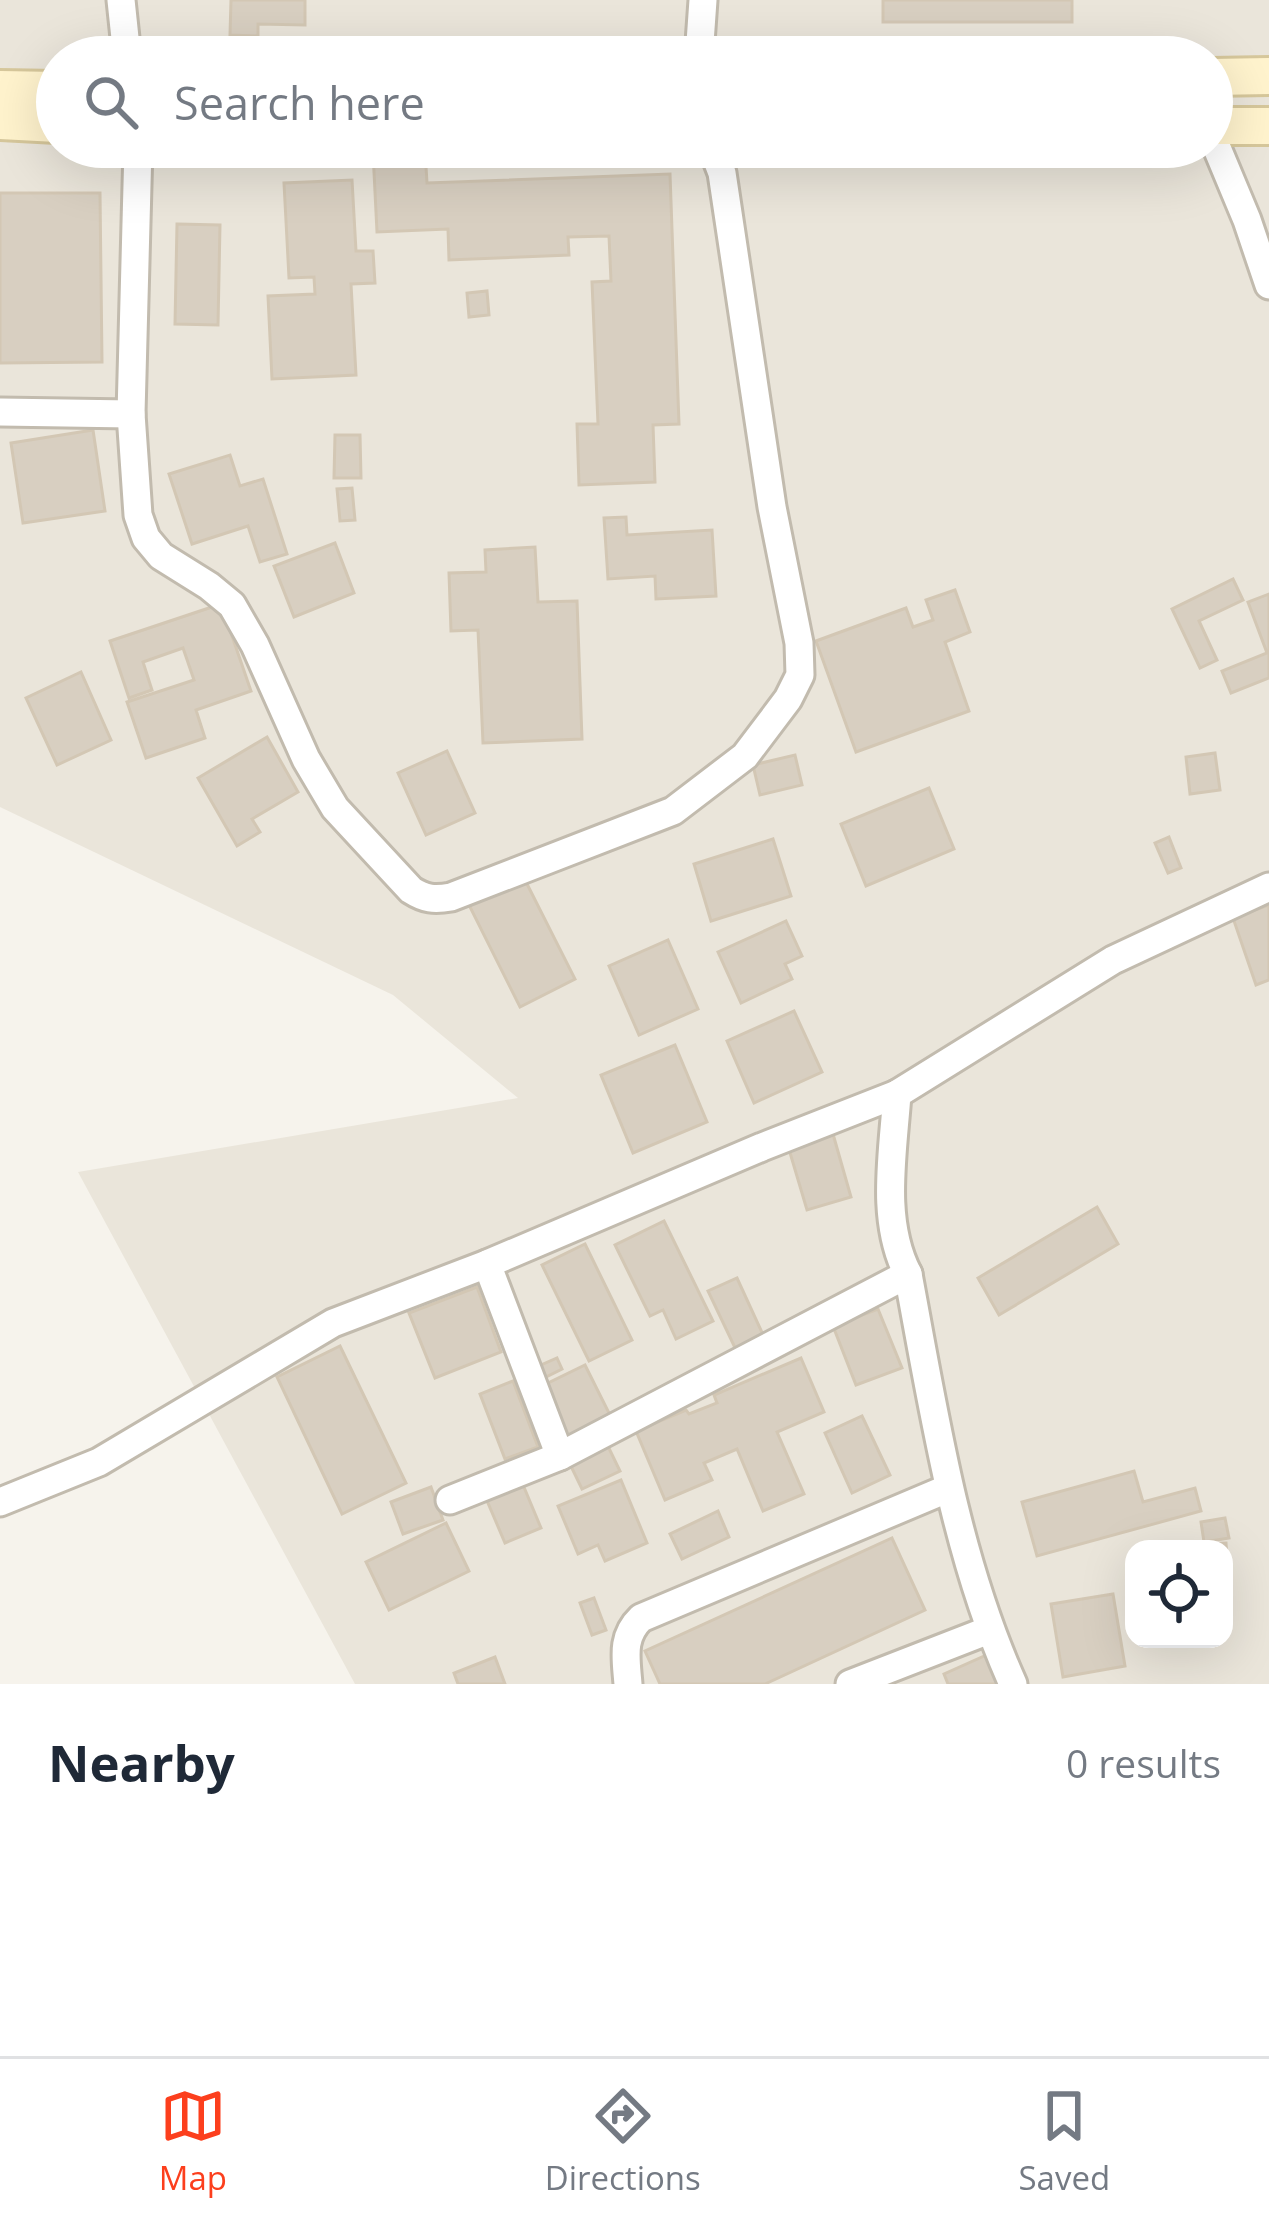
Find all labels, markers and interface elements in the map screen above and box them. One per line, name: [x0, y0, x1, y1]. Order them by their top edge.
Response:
search box: [36, 36, 1233, 168]
icon: search: [78, 69, 144, 135]
text: Search here: [174, 72, 425, 133]
map controls: [1125, 1540, 1233, 1648]
button: locate: [1125, 1540, 1233, 1648]
text: Nearby: [48, 1727, 235, 1797]
text: 0 results: [1066, 1736, 1221, 1789]
tab: Map: [159, 2083, 227, 2200]
tab: Directions: [545, 2083, 701, 2200]
tab: Saved: [1018, 2083, 1110, 2200]

